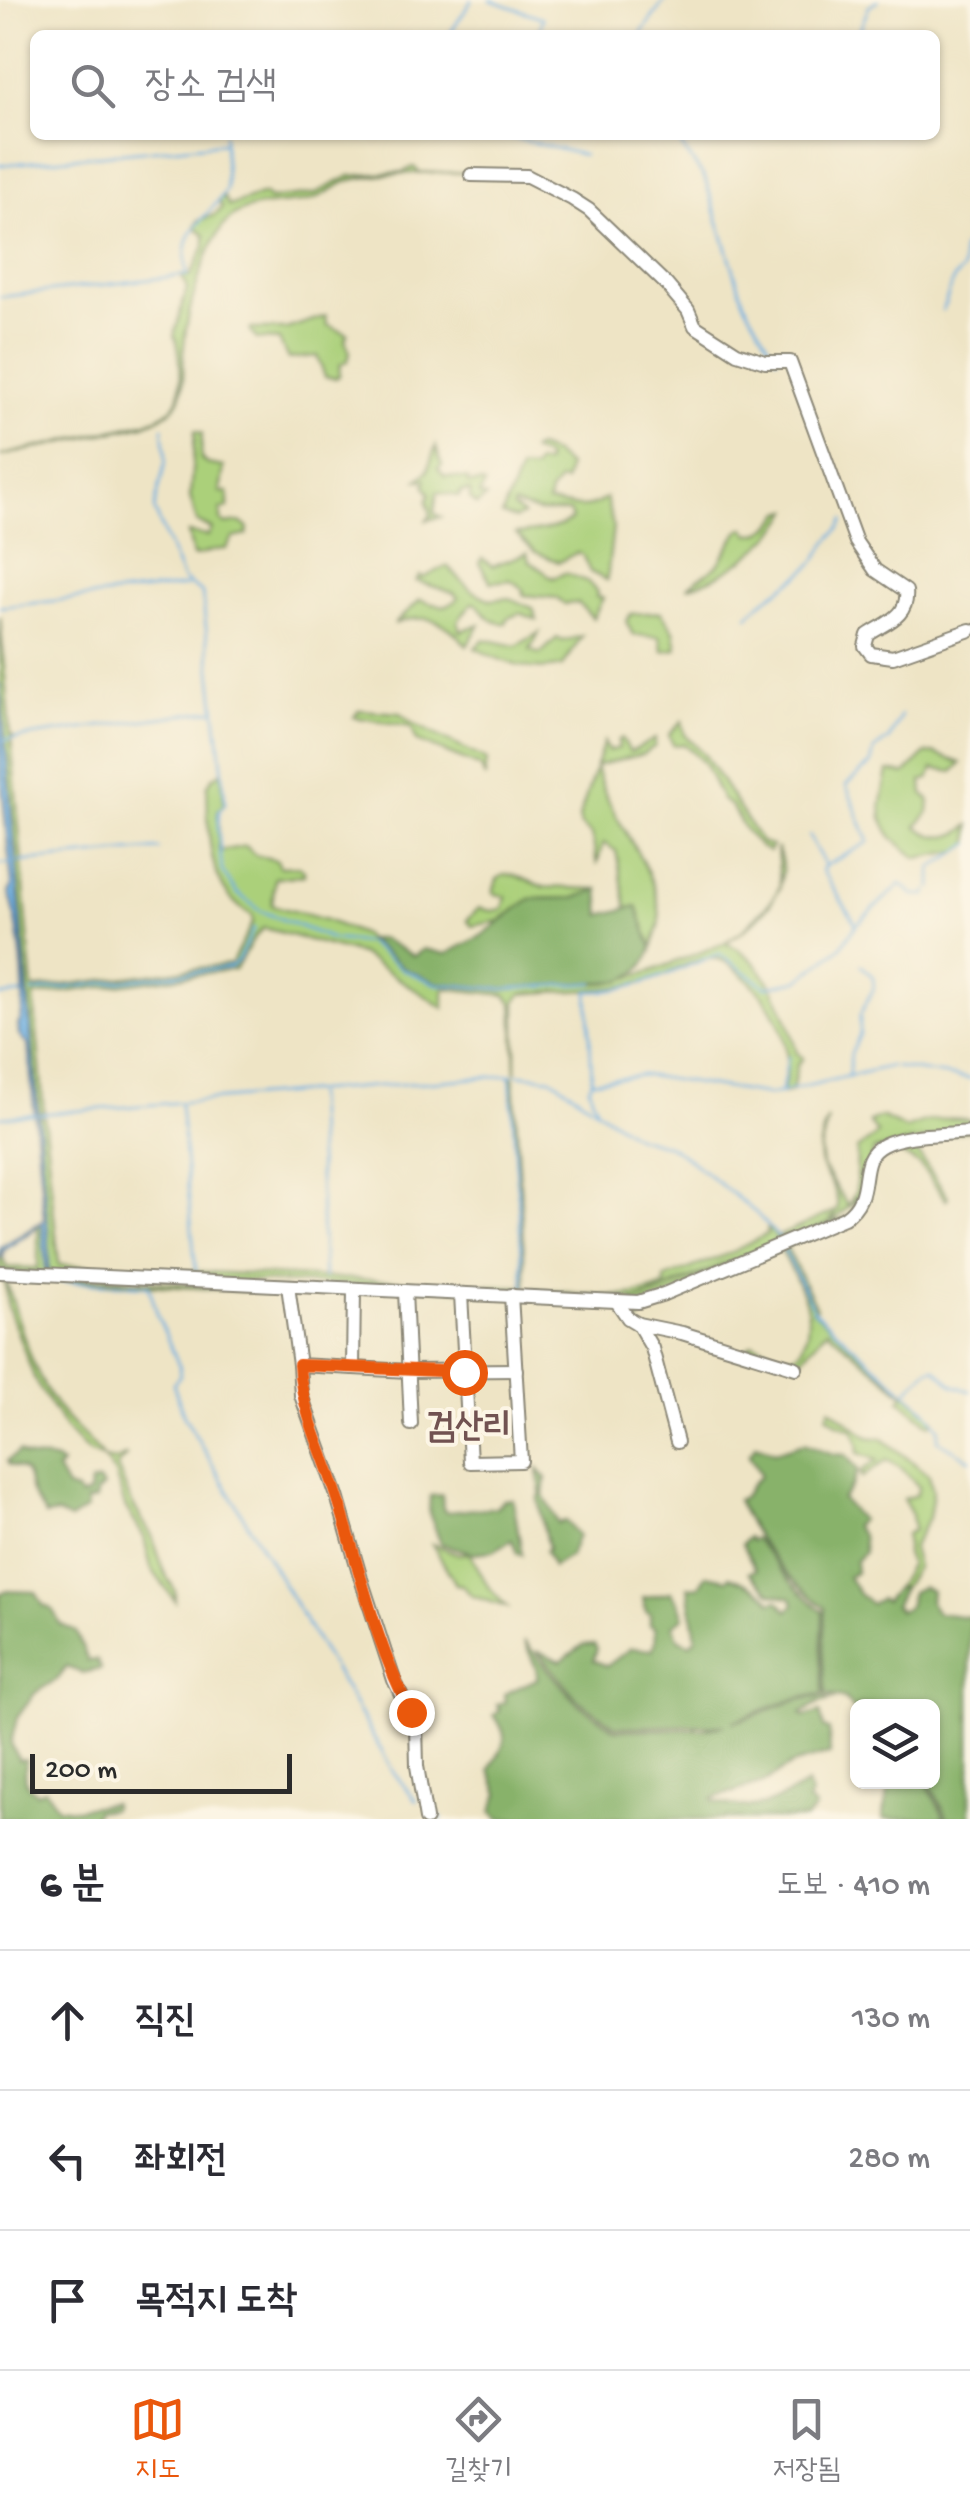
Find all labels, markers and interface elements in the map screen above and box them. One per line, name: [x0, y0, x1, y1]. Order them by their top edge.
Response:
search box: [30, 30, 940, 140]
icon: search: [65, 58, 120, 113]
text: 장소 검색: [145, 66, 276, 110]
route start: [442, 1350, 488, 1396]
district label: 검산리: [427, 1409, 511, 1450]
route end: [389, 1690, 435, 1736]
map controls: [850, 1699, 940, 1789]
button: layers: [850, 1699, 940, 1789]
scale bar: [30, 1749, 292, 1794]
text: 200 m: [45, 1755, 117, 1788]
text: 6 분: [40, 1863, 105, 1912]
text: 도보 · 410 m: [777, 1868, 930, 1906]
icon: ahead: [40, 1993, 95, 2048]
text: 직진: [135, 2001, 196, 2045]
text: 130 m: [852, 2001, 930, 2039]
icon: left: [40, 2133, 95, 2188]
text: 좌회전: [135, 2141, 227, 2185]
text: 280 m: [848, 2141, 930, 2179]
icon: arrive: [40, 2273, 95, 2328]
text: 목적지 도착: [135, 2281, 297, 2325]
tab: 지도: [130, 2392, 185, 2488]
tab: 길찾기: [445, 2392, 513, 2488]
tab: 저장됨: [772, 2392, 840, 2488]

